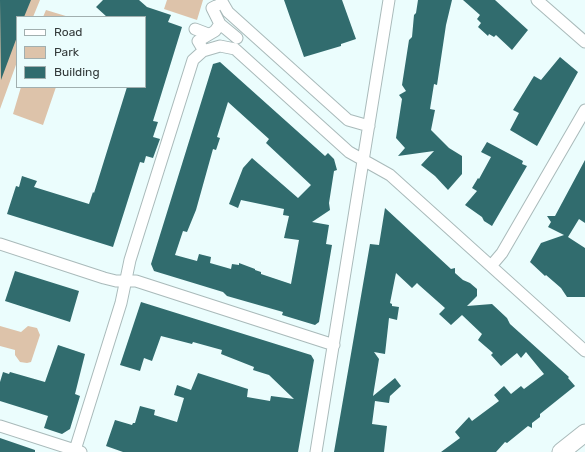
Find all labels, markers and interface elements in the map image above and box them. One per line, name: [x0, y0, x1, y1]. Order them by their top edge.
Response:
legend: [16, 16, 146, 88]
text: Road: [54, 25, 82, 39]
text: Park: [54, 45, 79, 59]
text: Building: [54, 65, 100, 79]

